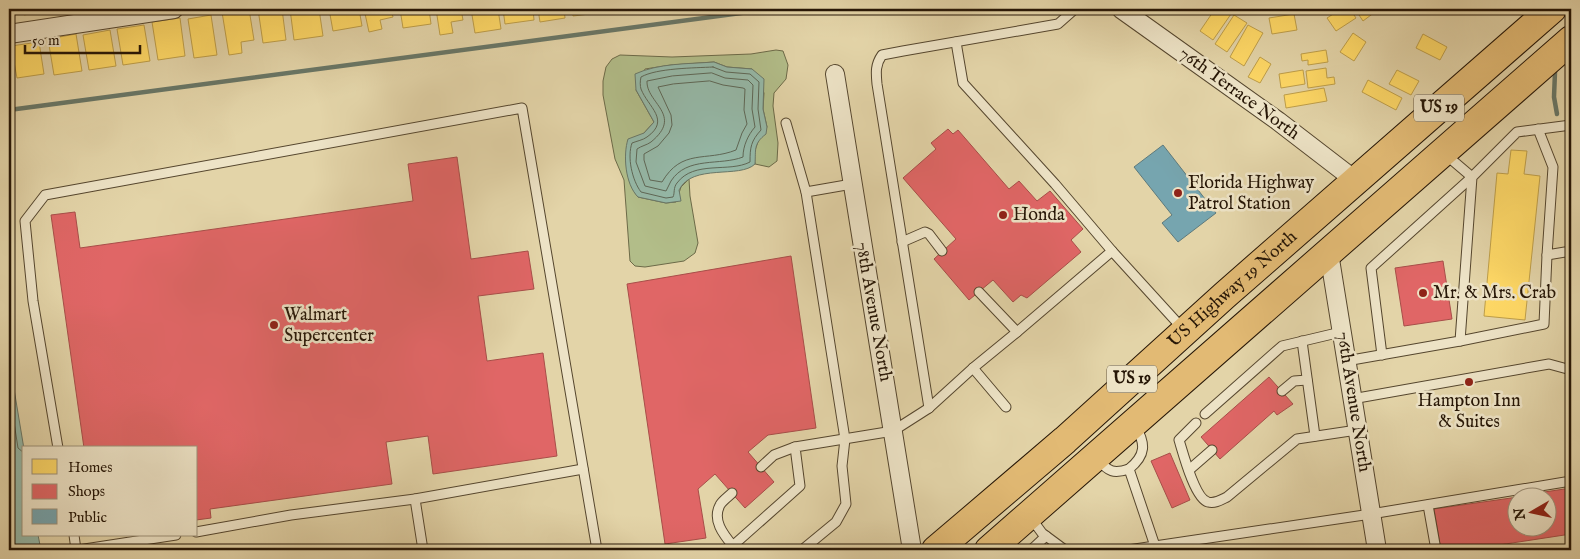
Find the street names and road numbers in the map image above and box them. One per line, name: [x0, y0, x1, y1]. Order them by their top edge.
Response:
street label: 76th Terrace North: [1174, 43, 1304, 146]
road number: US 19: [1414, 95, 1464, 122]
street label: US Highway 19 North: [1163, 225, 1302, 353]
street label: 78th Avenue North: [849, 240, 897, 384]
street label: 76th Avenue North: [1331, 330, 1376, 474]
road number: US 19: [1107, 366, 1157, 392]

